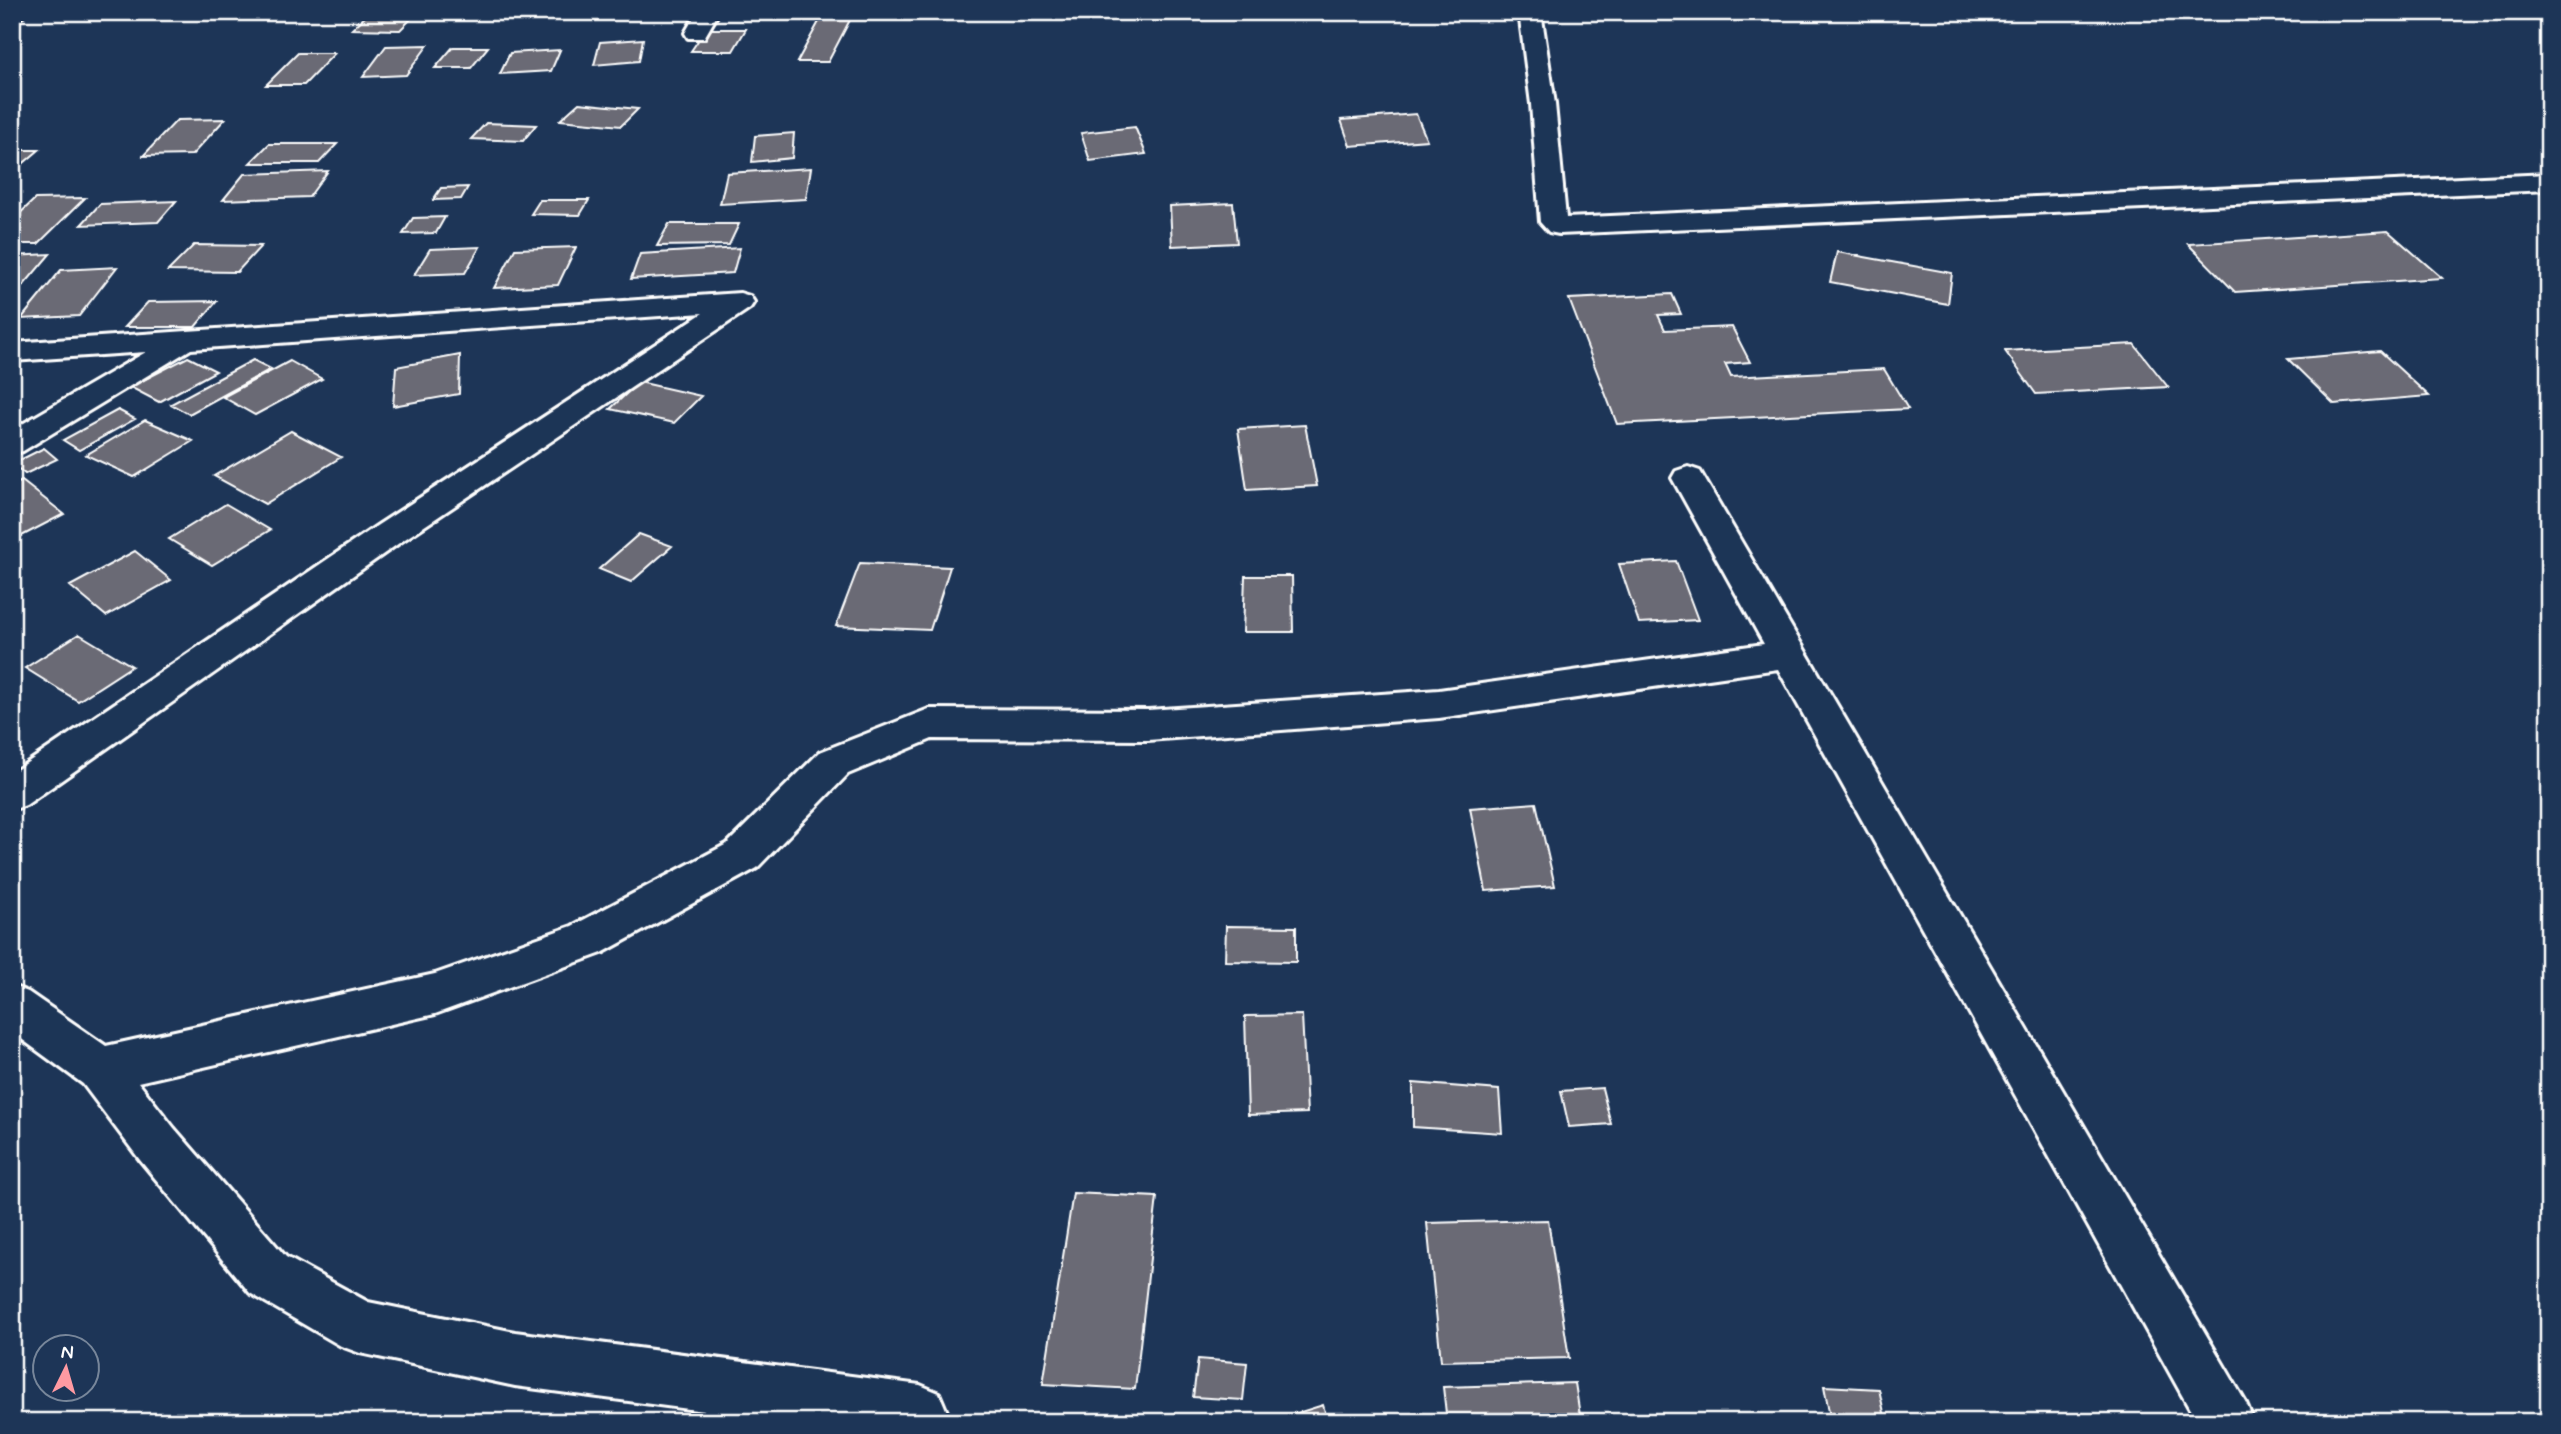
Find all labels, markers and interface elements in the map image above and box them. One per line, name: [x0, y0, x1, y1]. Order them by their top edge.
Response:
north arrow: [32, 1332, 102, 1402]
text: N: [60, 1340, 75, 1366]

